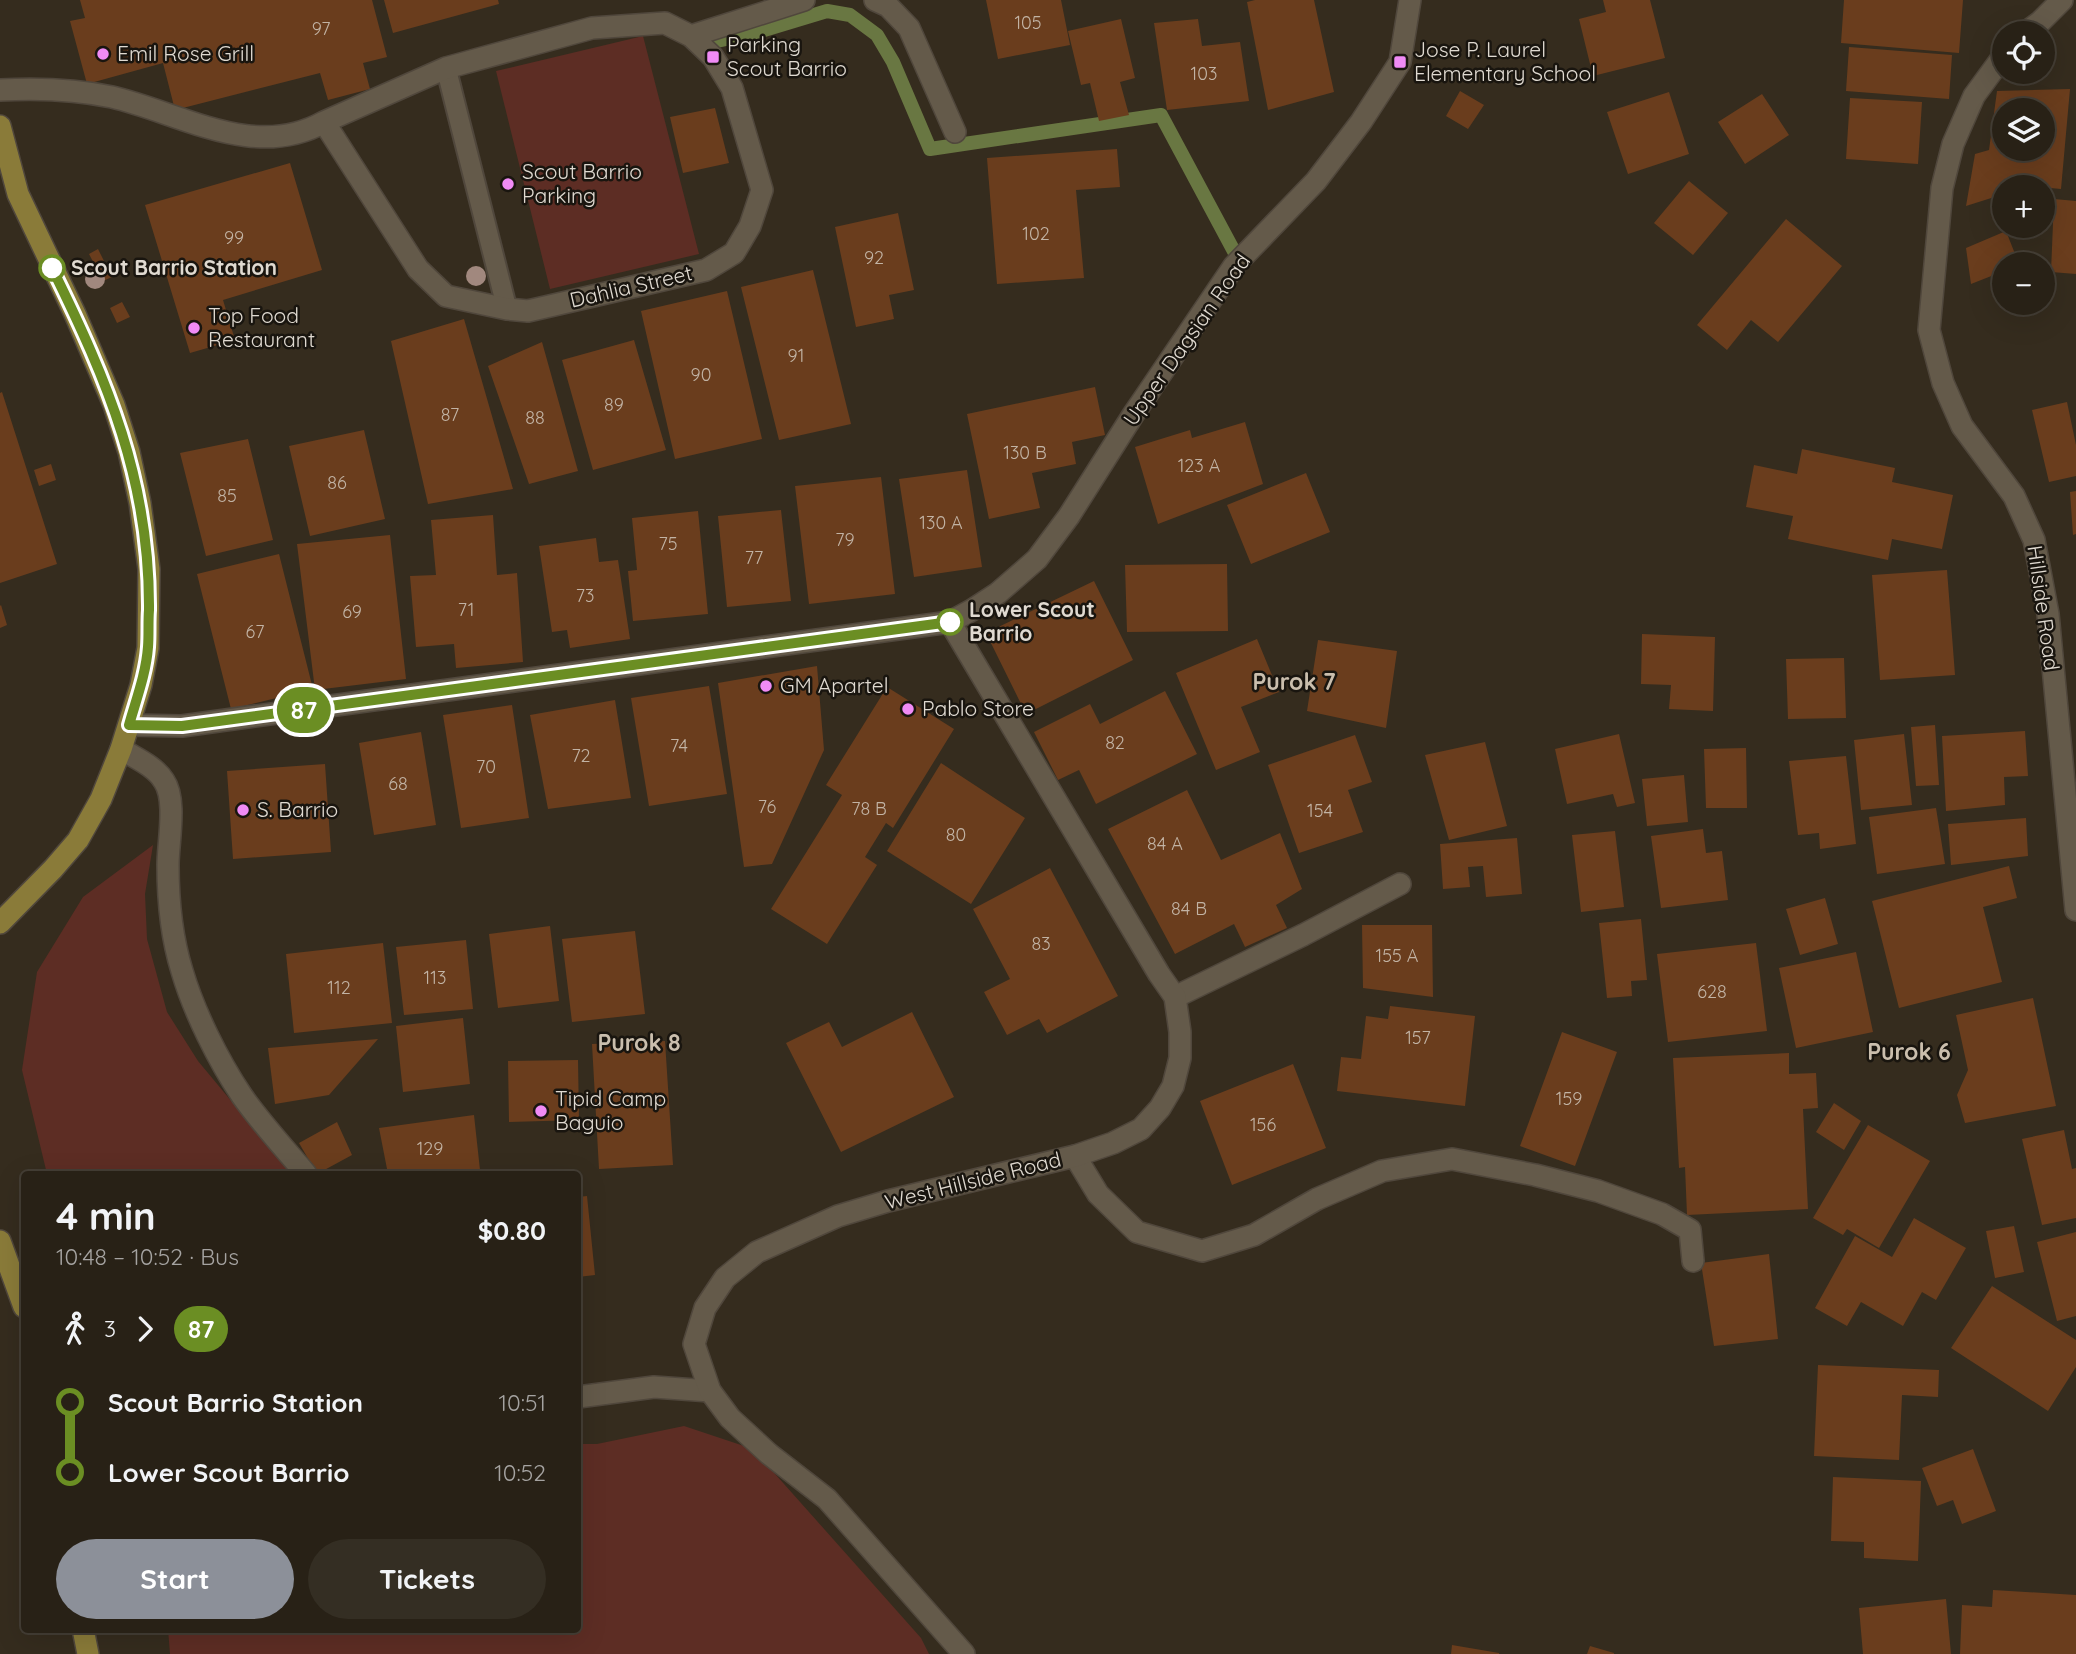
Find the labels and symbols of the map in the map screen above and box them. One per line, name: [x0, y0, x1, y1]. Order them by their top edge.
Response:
house number: 105: [1014, 11, 1042, 34]
house number: 97: [312, 17, 330, 40]
place label: Parking Scout Barrio: [727, 31, 847, 81]
place label: Jose P. Laurel Elementary School: [1414, 36, 1596, 86]
place label: Emil Rose Grill: [117, 40, 254, 66]
marker: Emil Rose Grill: [95, 46, 111, 62]
marker: Parking Scout Barrio: [705, 49, 721, 65]
marker: Jose P. Laurel Elementary School: [1392, 54, 1408, 70]
house number: 103: [1191, 62, 1217, 85]
place label: Scout Barrio Parking: [522, 158, 642, 208]
marker: Scout Barrio Parking: [500, 176, 516, 192]
house number: 102: [1022, 222, 1050, 245]
house number: 99: [224, 226, 244, 249]
house number: 92: [864, 246, 884, 269]
street label: Upper Dagsian Road: [1117, 248, 1255, 430]
place label: Scout Barrio Station: [71, 254, 277, 280]
marker: Scout Barrio Station: [39, 255, 65, 281]
street label: Dahlia Street: [567, 259, 695, 313]
place label: Top Food Restaurant: [208, 302, 315, 352]
marker: Top Food Restaurant: [186, 320, 202, 336]
house number: 91: [788, 344, 804, 367]
house number: 90: [691, 363, 711, 386]
house number: 89: [604, 393, 624, 416]
house number: 87: [441, 403, 459, 426]
house number: 88: [525, 406, 545, 429]
house number: 130 B: [1003, 441, 1047, 464]
house number: 123 A: [1178, 454, 1221, 477]
house number: 86: [327, 471, 347, 494]
house number: 85: [217, 484, 237, 507]
house number: 130 A: [919, 511, 963, 534]
house number: 79: [835, 528, 855, 551]
house number: 75: [658, 532, 678, 555]
street label: Hillside Road: [2022, 544, 2066, 672]
house number: 77: [745, 546, 763, 569]
house number: 73: [576, 584, 594, 607]
place label: Lower Scout Barrio: [969, 596, 1095, 646]
house number: 71: [458, 598, 474, 621]
house number: 69: [342, 600, 362, 623]
marker: Lower Scout Barrio: [937, 609, 963, 635]
house number: 67: [246, 620, 264, 643]
district label: Purok 7: [1252, 667, 1336, 696]
place label: GM Apartel: [780, 672, 889, 698]
marker: GM Apartel: [758, 678, 774, 694]
line badge: 87: [272, 687, 336, 733]
place label: Pablo Store: [922, 695, 1034, 721]
marker: Pablo Store: [900, 701, 916, 717]
house number: 82: [1105, 731, 1125, 754]
house number: 74: [670, 734, 688, 757]
house number: 72: [571, 744, 591, 767]
house number: 70: [476, 755, 496, 778]
house number: 68: [388, 772, 408, 795]
house number: 76: [758, 795, 776, 818]
place label: S. Barrio: [257, 796, 338, 822]
house number: 78 B: [851, 797, 887, 820]
house number: 154: [1307, 799, 1333, 822]
marker: S. Barrio: [235, 802, 251, 818]
house number: 80: [946, 823, 966, 846]
house number: 84 A: [1147, 832, 1183, 855]
house number: 84 B: [1171, 897, 1207, 920]
house number: 83: [1031, 932, 1051, 955]
house number: 155 A: [1376, 944, 1419, 967]
house number: 113: [424, 966, 446, 989]
house number: 112: [327, 976, 351, 999]
house number: 628: [1697, 980, 1727, 1003]
house number: 157: [1405, 1026, 1431, 1049]
district label: Purok 8: [597, 1028, 681, 1057]
district label: Purok 6: [1867, 1037, 1951, 1066]
place label: Tipid Camp Baguio: [555, 1085, 666, 1135]
house number: 159: [1556, 1087, 1582, 1110]
marker: Tipid Camp Baguio: [533, 1103, 549, 1119]
house number: 156: [1250, 1113, 1276, 1136]
house number: 129: [417, 1137, 443, 1160]
street label: West Hillside Road: [882, 1146, 1064, 1214]

